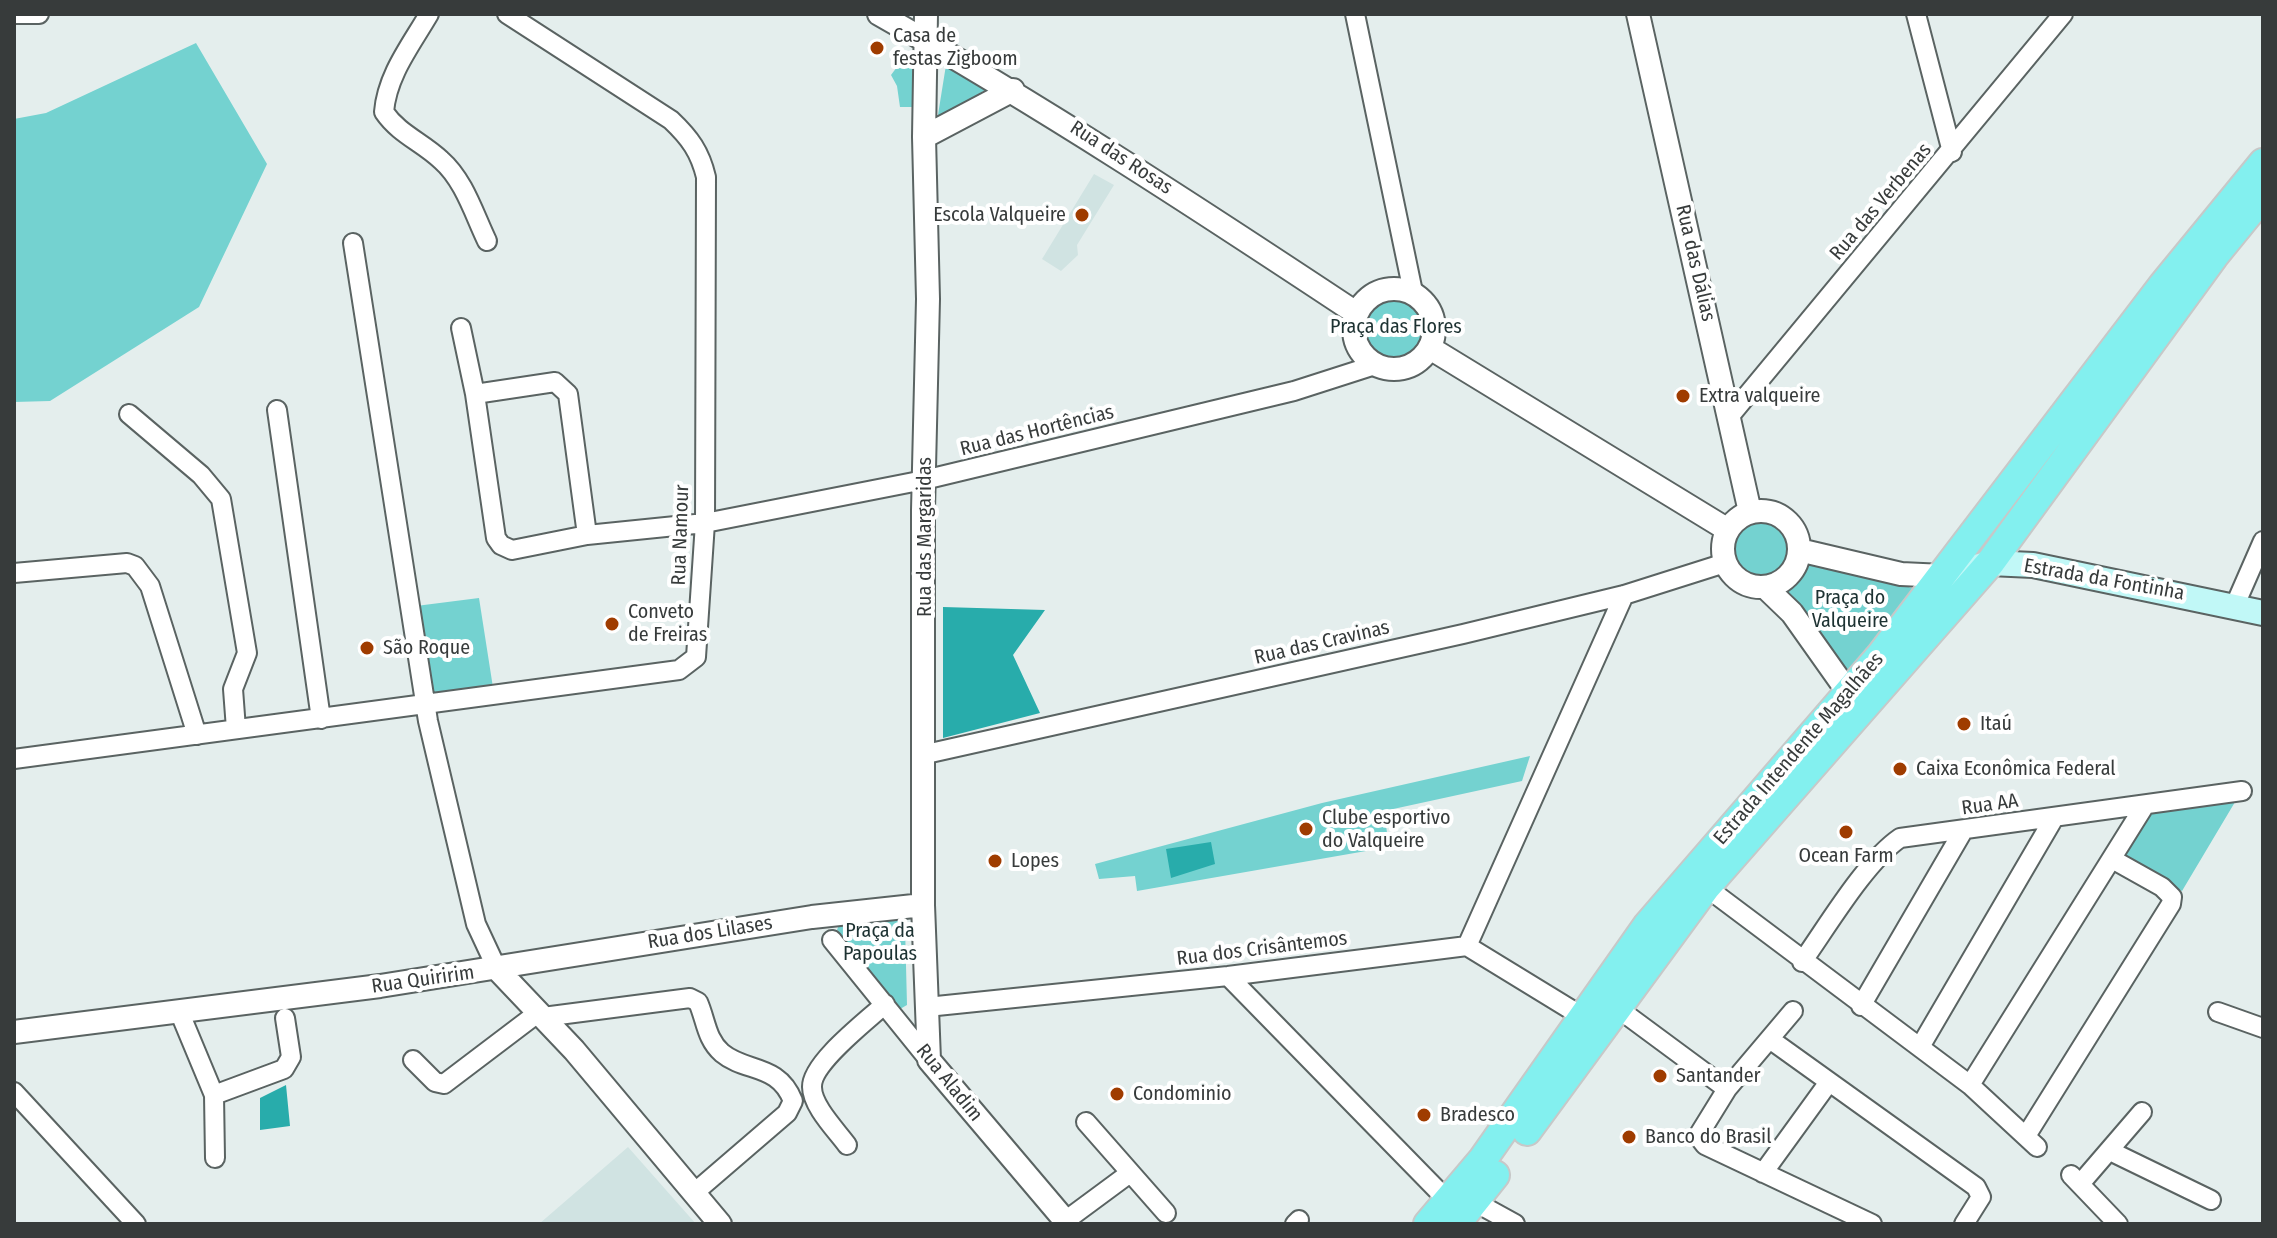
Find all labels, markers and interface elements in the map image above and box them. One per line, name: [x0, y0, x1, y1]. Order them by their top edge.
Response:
place label: Casa de festas Zigboom: [893, 24, 1018, 71]
marker: Casa de festas Zigboom: [868, 39, 886, 57]
street label: Rua das Rosas: [1065, 116, 1177, 200]
street label: Rua das Verbenas: [1825, 139, 1937, 265]
street label: Rua das Dálias: [1670, 202, 1720, 324]
place label: Escola Valqueire: [933, 203, 1066, 227]
marker: Escola Valqueire: [1073, 206, 1091, 224]
park label: Praça das Flores: [1330, 315, 1462, 339]
place label: Extra valqueire: [1699, 384, 1820, 408]
marker: Extra valqueire: [1674, 387, 1692, 405]
street label: Rua das Hortências: [958, 400, 1116, 462]
street label: Rua das Margaridas: [913, 457, 937, 617]
street label: Rua Namour: [667, 484, 695, 586]
street label: Estrada da Fontinha: [2022, 554, 2186, 606]
park label: Praça do Valqueire: [1812, 586, 1888, 633]
place label: Conveto de Freiras: [628, 600, 707, 647]
marker: Conveto de Freiras: [603, 615, 621, 633]
street label: Rua das Cravinas: [1252, 616, 1392, 670]
place label: São Roque: [383, 636, 470, 660]
marker: São Roque: [358, 639, 376, 657]
street label: Estrada Intendente Magalhães: [1709, 648, 1889, 850]
place label: Itaú: [1980, 712, 2012, 736]
marker: Itaú: [1955, 715, 1973, 733]
place label: Caixa Econômica Federal: [1916, 757, 2116, 781]
marker: Caixa Econômica Federal: [1891, 760, 1909, 778]
street label: Rua AA: [1960, 789, 2020, 821]
place label: Clube esportivo do Valqueire: [1322, 806, 1450, 853]
marker: Clube esportivo do Valqueire: [1297, 820, 1315, 838]
marker: Ocean Farm: [1837, 823, 1855, 841]
place label: Ocean Farm: [1798, 844, 1894, 868]
place label: Lopes: [1011, 849, 1059, 873]
marker: Lopes: [986, 852, 1004, 870]
street label: Rua dos Lilases: [646, 911, 774, 955]
park label: Praça da Papoulas: [843, 919, 917, 966]
street label: Rua dos Crisântemos: [1175, 927, 1349, 971]
street label: Rua Quiririm: [370, 961, 476, 999]
street label: Rua Aladim: [911, 1040, 987, 1126]
place label: Santander: [1676, 1064, 1761, 1088]
marker: Santander: [1651, 1067, 1669, 1085]
place label: Condominio: [1133, 1082, 1232, 1106]
marker: Condominio: [1108, 1085, 1126, 1103]
place label: Bradesco: [1440, 1103, 1515, 1127]
marker: Bradesco: [1415, 1106, 1433, 1124]
place label: Banco do Brasil: [1645, 1125, 1771, 1149]
marker: Banco do Brasil: [1620, 1128, 1638, 1146]

